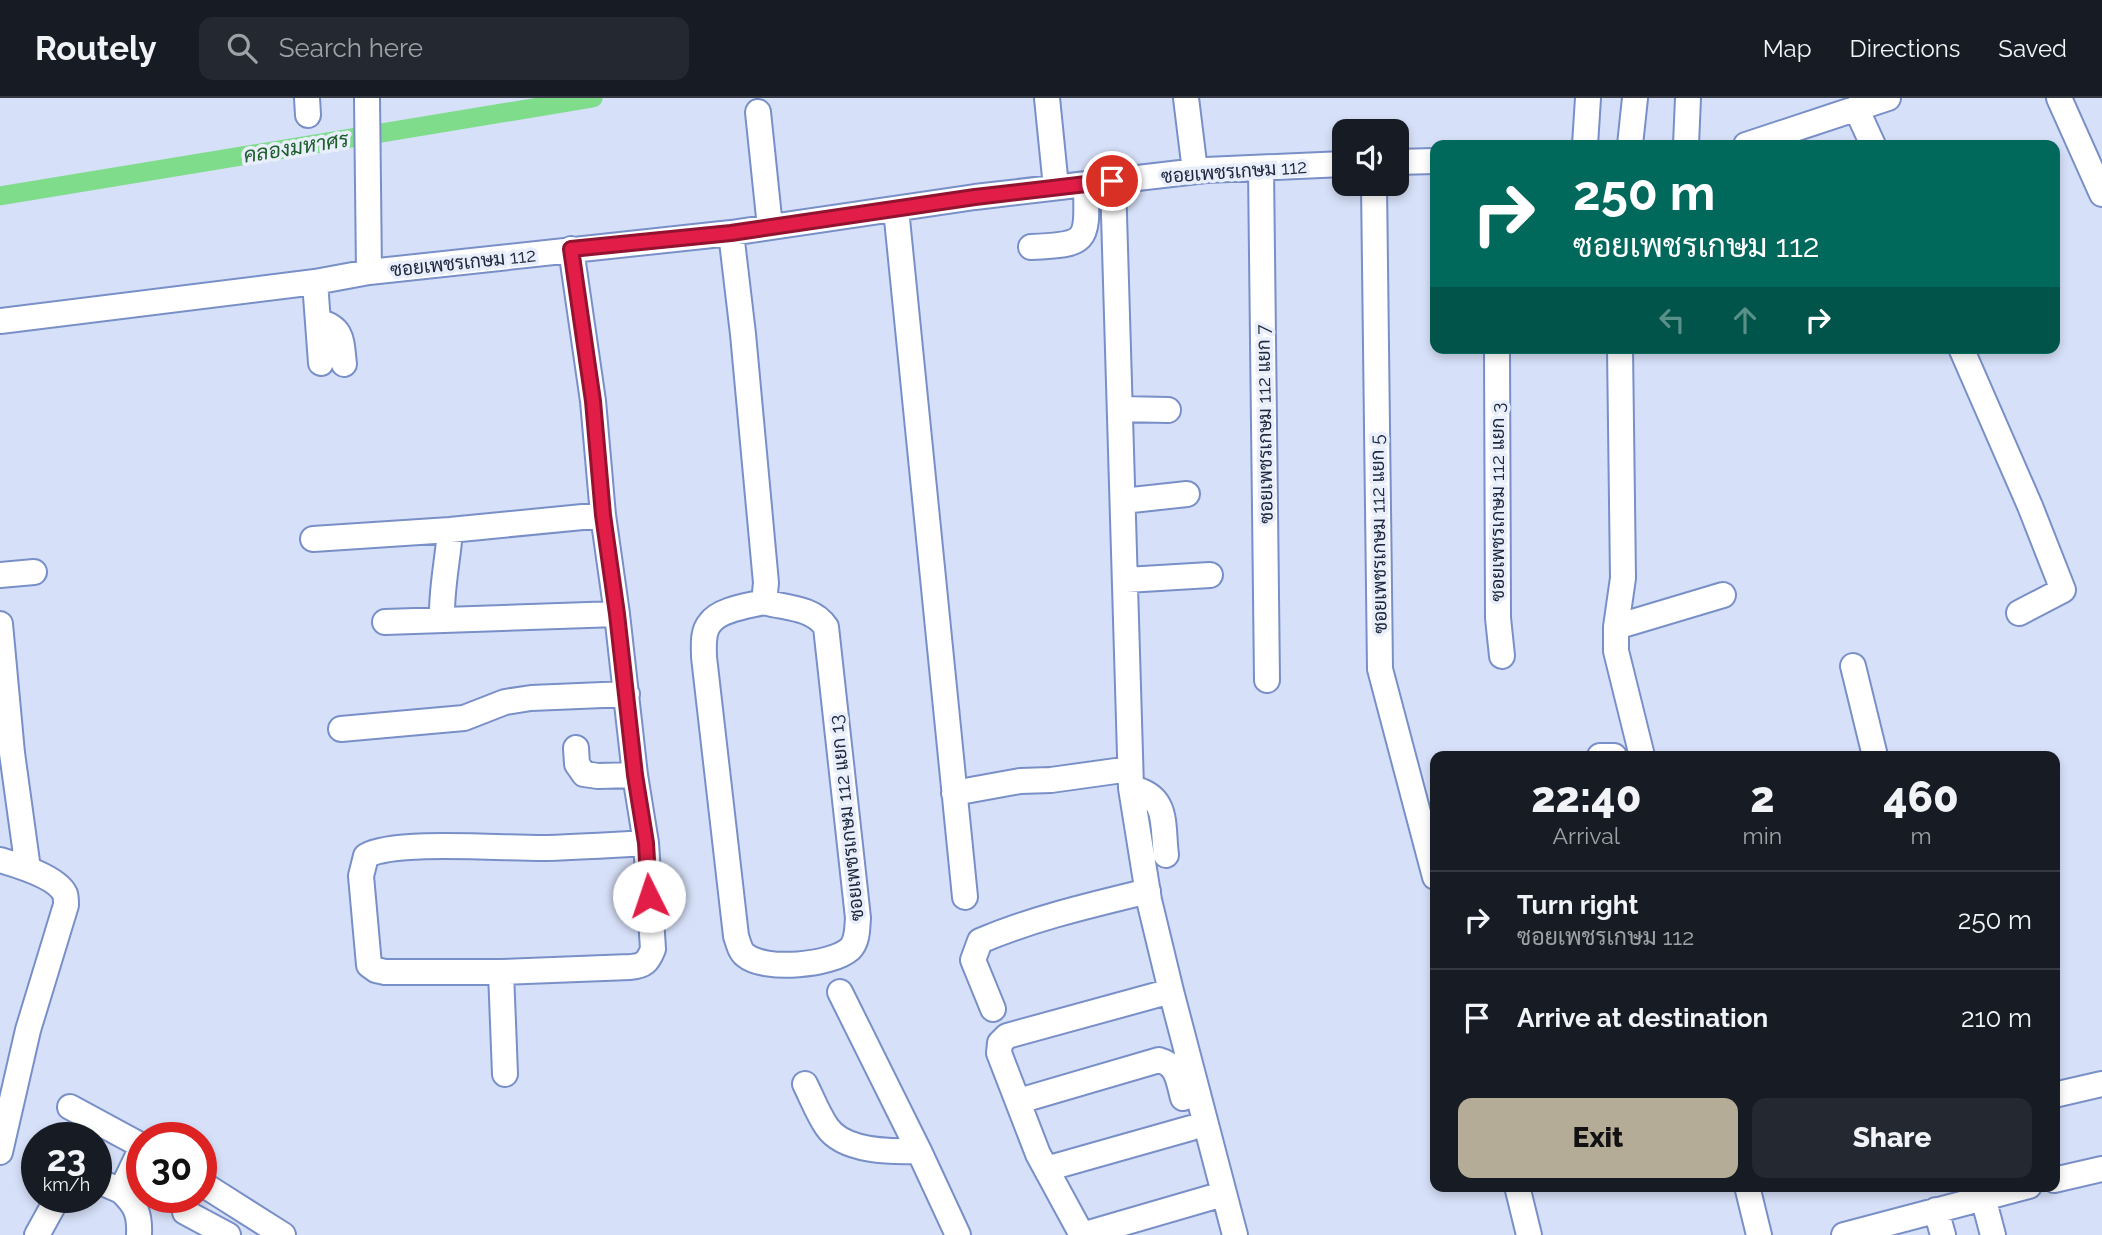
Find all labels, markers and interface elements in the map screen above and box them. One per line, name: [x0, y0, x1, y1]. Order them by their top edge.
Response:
search box: [199, 17, 689, 80]
text: Routely: [35, 29, 157, 68]
icon: search: [223, 29, 261, 67]
text: Search here: [279, 33, 423, 63]
text: Map: [1763, 34, 1812, 63]
text: Directions: [1850, 34, 1960, 63]
text: Saved: [1998, 34, 2067, 63]
map controls: [1332, 119, 1409, 196]
button: sound: [1332, 119, 1409, 196]
water label: คลองมหาศร: [242, 126, 351, 168]
pin: [1082, 151, 1142, 211]
street label: ซอยเพชรเกษม 112: [1160, 155, 1308, 187]
icon: arrive: [1093, 162, 1131, 200]
text: 250 m: [1573, 164, 1715, 221]
icon: right: [1458, 168, 1549, 259]
text: ซอยเพชรเกษม 112: [1573, 227, 1820, 264]
street label: ซอยเพชรเกษม 112: [389, 243, 537, 281]
icon: left: [1653, 301, 1691, 339]
icon: ahead: [1726, 301, 1764, 339]
icon: right: [1799, 301, 1837, 339]
street label: ซอยเพชรเกษม 112 แยก 7: [1251, 324, 1277, 524]
street label: ซอยเพชรเกษม 112 แยก 3: [1486, 402, 1508, 602]
street label: ซอยเพชรเกษม 112 แยก 5: [1365, 434, 1391, 634]
street label: ซอยเพชรเกษม 112 แยก 13: [824, 714, 868, 922]
text: 22:40: [1531, 773, 1641, 822]
text: 2: [1750, 773, 1775, 822]
text: 460: [1883, 773, 1959, 822]
text: Arrival: [1553, 822, 1620, 849]
text: min: [1743, 822, 1782, 849]
text: m: [1910, 822, 1932, 849]
position arrow: [612, 859, 686, 933]
text: Turn right: [1517, 890, 1638, 920]
icon: right: [1458, 901, 1496, 939]
text: 250 m: [1958, 905, 2032, 935]
text: ซอยเพชรเกษม 112: [1517, 923, 1694, 950]
icon: arrive: [1458, 999, 1496, 1037]
text: Arrive at destination: [1517, 1003, 1768, 1033]
text: 210 m: [1961, 1003, 2032, 1033]
button: Exit: [1458, 1098, 1738, 1178]
button: Share: [1752, 1098, 2032, 1178]
speed limit sign: 30: [126, 1122, 217, 1213]
text: 23: [47, 1138, 86, 1179]
text: km/h: [43, 1174, 90, 1195]

